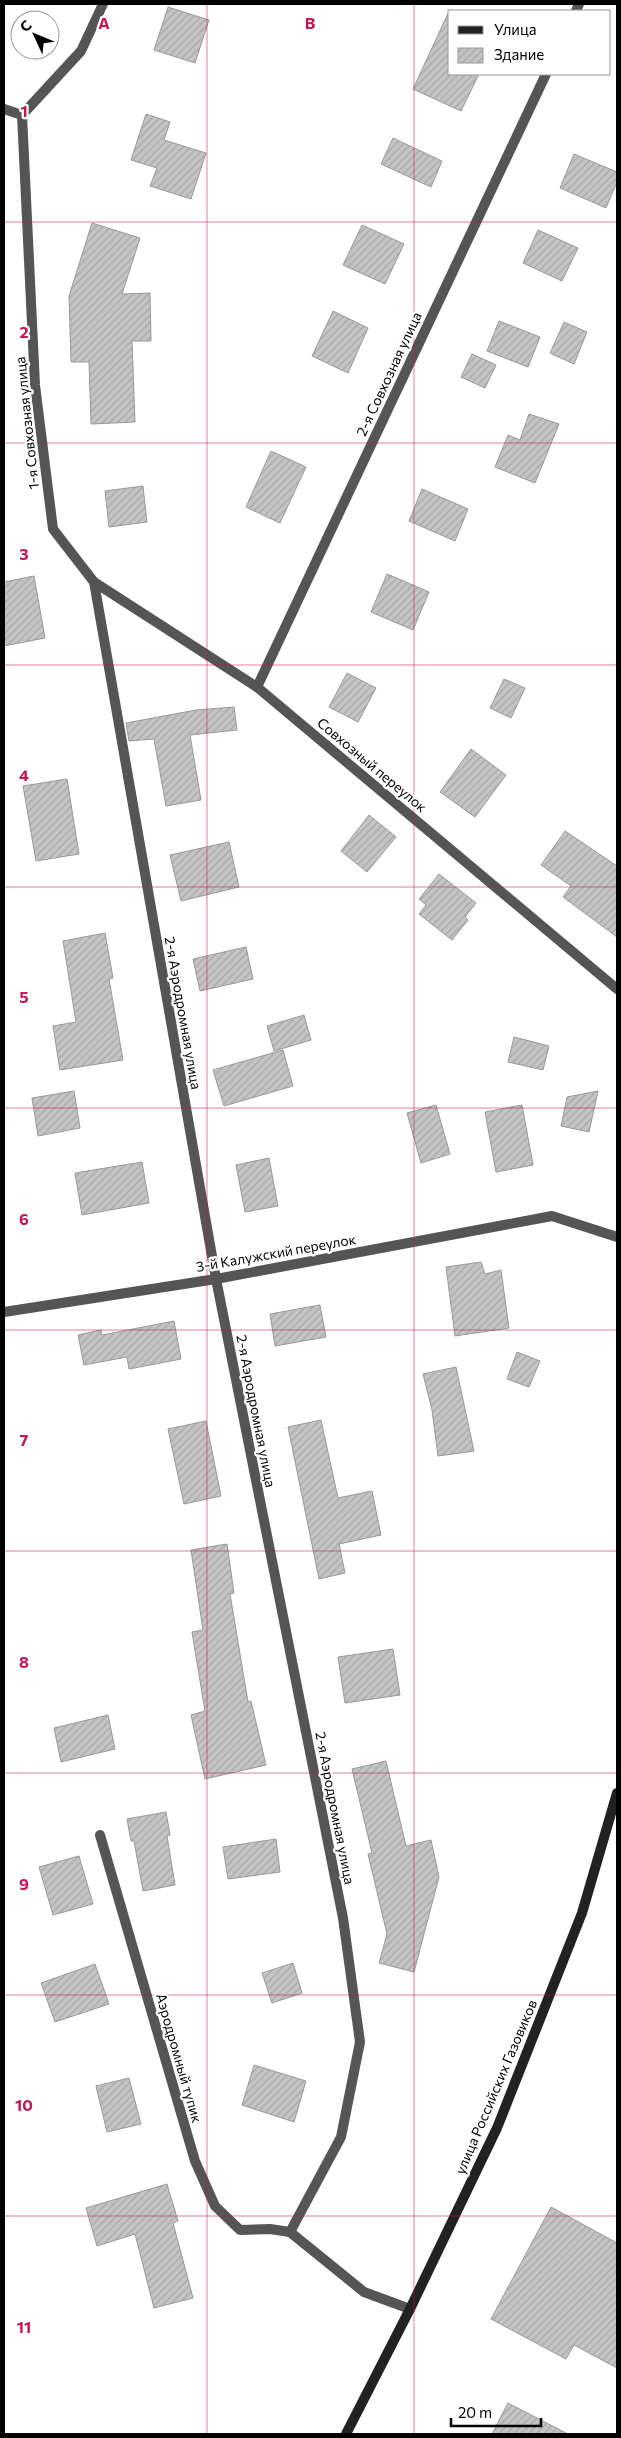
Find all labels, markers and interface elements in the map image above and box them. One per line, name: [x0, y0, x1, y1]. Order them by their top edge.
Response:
north arrow: [10, 10, 60, 60]
legend: [448, 10, 611, 75]
text: A: [98, 13, 110, 32]
text: B: [305, 13, 316, 32]
text: С: [16, 16, 35, 35]
text: Улица: [494, 20, 536, 38]
text: Здание: [494, 45, 544, 63]
text: 1: [20, 101, 28, 120]
street label: 2-я Совхозная улица: [352, 309, 425, 438]
text: 2: [19, 322, 29, 341]
street label: 1-я Совхозная улица: [11, 356, 42, 490]
text: 3: [19, 544, 29, 563]
street label: Совхозный переулок: [314, 714, 431, 816]
text: 4: [19, 765, 29, 784]
street label: 2-я Аэродромная улица: [162, 935, 205, 1091]
text: 5: [19, 987, 29, 1006]
text: 6: [19, 1209, 29, 1228]
street label: 3-й Калужский переулок: [195, 1230, 358, 1275]
street label: 2-я Аэродромная улица: [233, 1333, 280, 1489]
text: 7: [20, 1430, 29, 1449]
text: 8: [19, 1652, 29, 1671]
street label: 2-я Аэродромная улица: [312, 1730, 359, 1886]
text: 9: [19, 1874, 29, 1893]
street label: Аэродромный тупик: [153, 1991, 206, 2125]
street label: улица Российских Газовиков: [451, 1997, 540, 2177]
text: 10: [15, 2095, 33, 2114]
text: 11: [17, 2317, 31, 2336]
scale bar: [451, 2396, 541, 2428]
text: 20 m: [458, 2403, 492, 2421]

